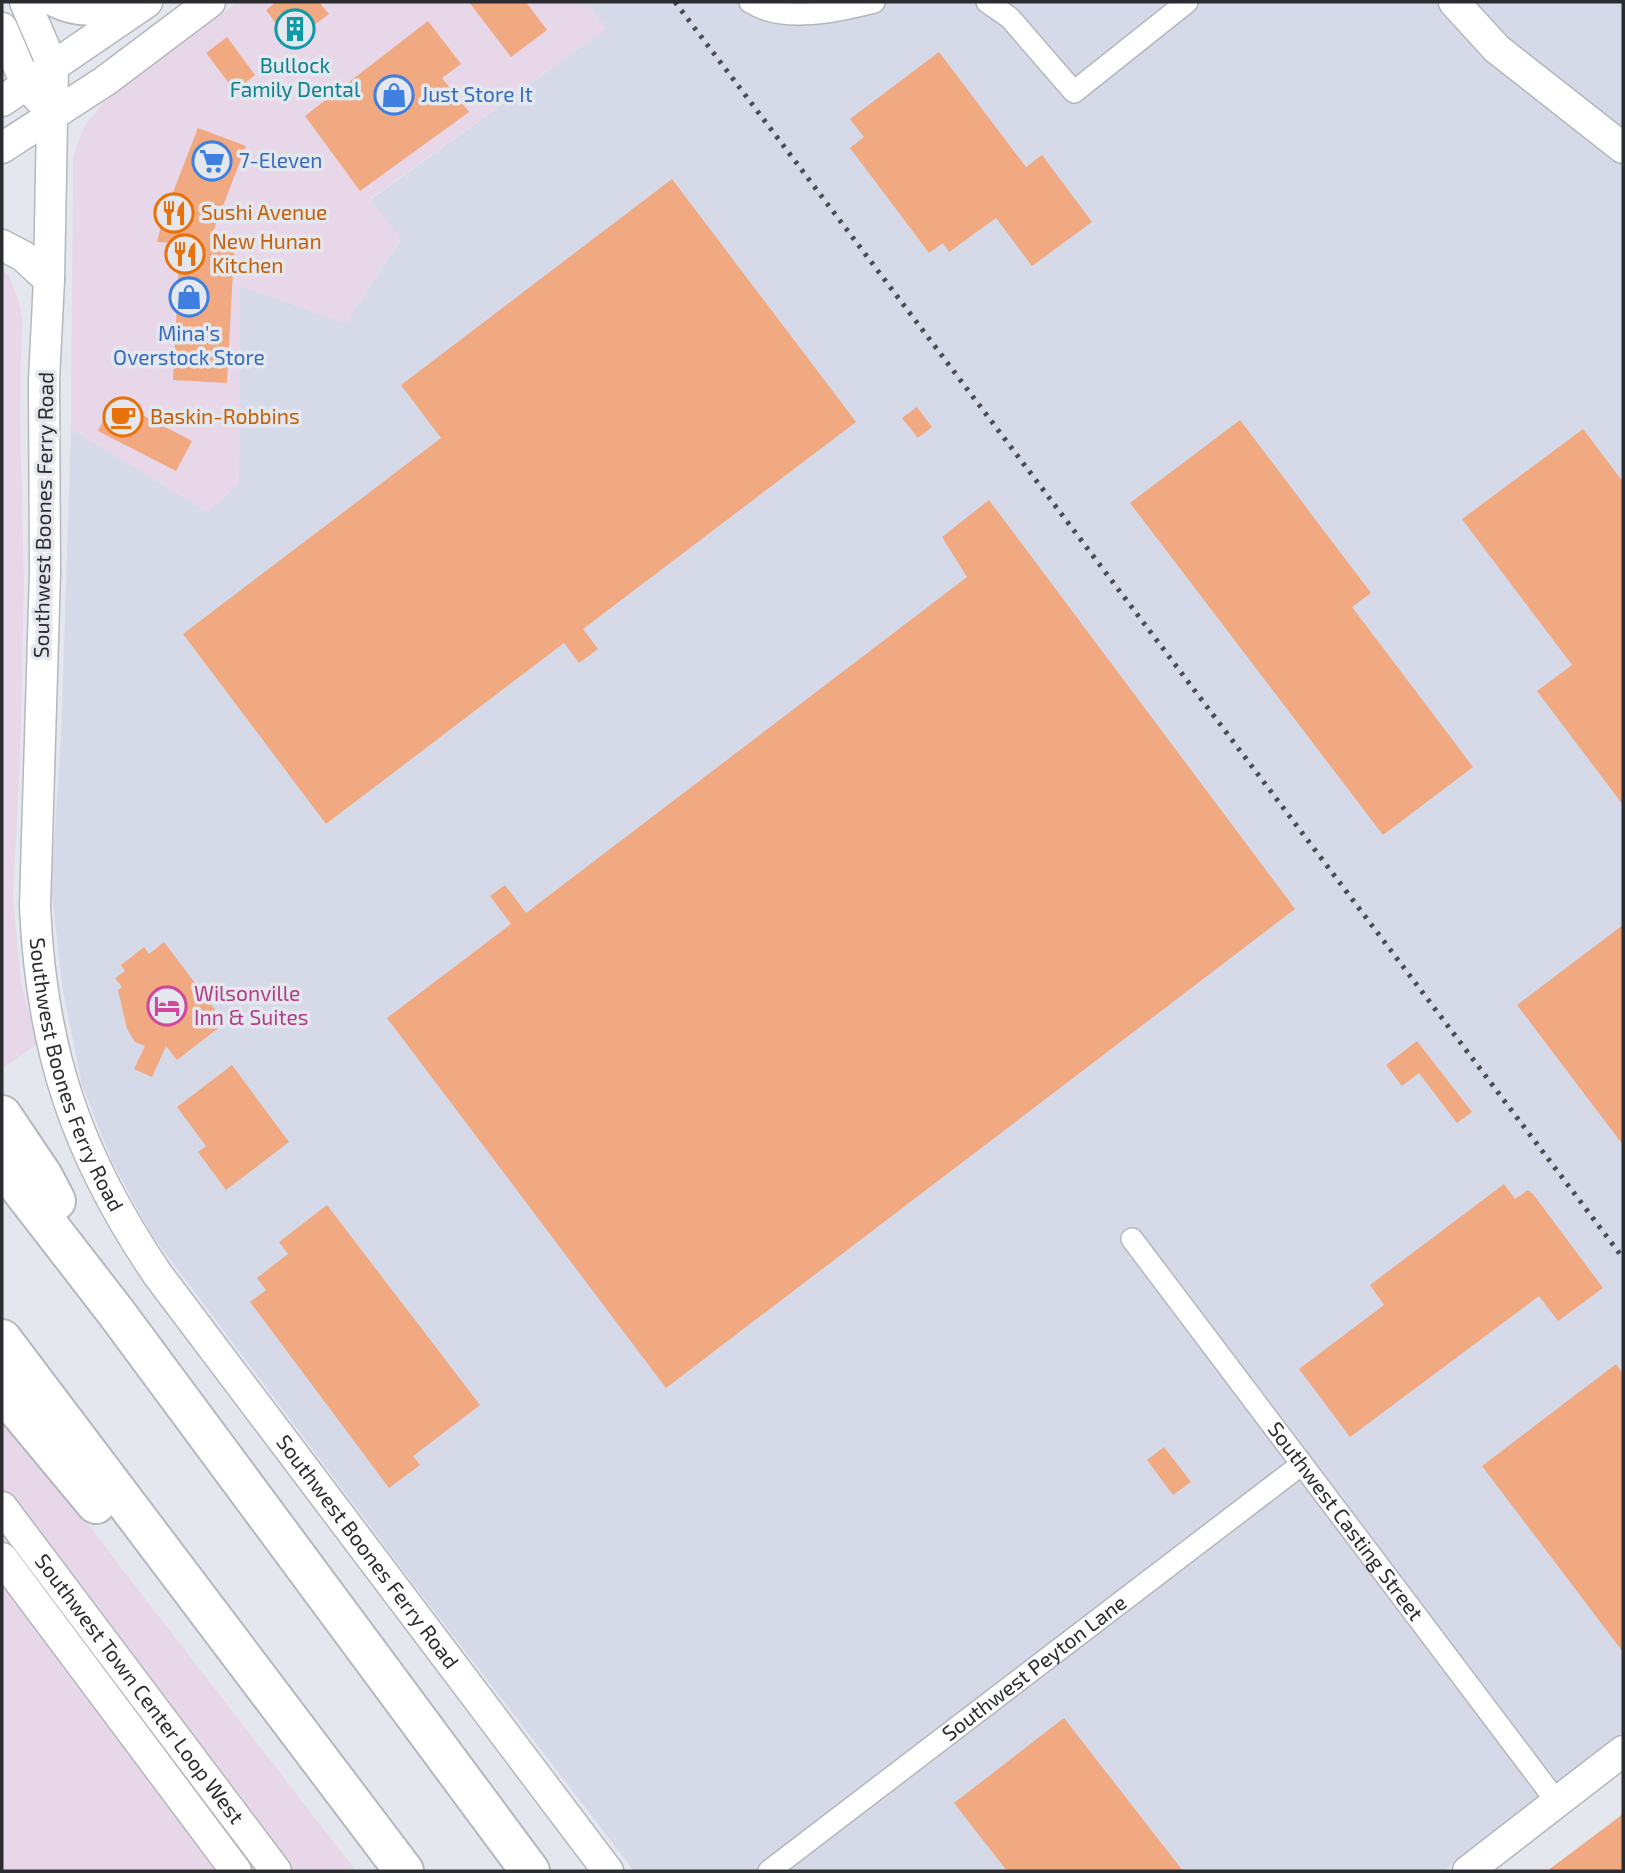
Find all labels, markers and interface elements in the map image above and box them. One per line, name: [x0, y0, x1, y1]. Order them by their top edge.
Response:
building icon: Bullock Family Dental: [274, 8, 316, 50]
place label: Bullock Family Dental: [230, 52, 361, 101]
shop icon: Just Store It: [373, 74, 415, 116]
place label: Just Store It: [421, 81, 533, 106]
supermarket icon: 7-Eleven: [191, 140, 233, 182]
place label: 7-Eleven: [239, 147, 322, 172]
restaurant icon: Sushi Avenue: [153, 192, 195, 234]
place label: Sushi Avenue: [201, 199, 327, 224]
place label: New Hunan Kitchen: [212, 228, 322, 277]
restaurant icon: New Hunan Kitchen: [164, 233, 206, 275]
shop icon: Mina's Overstock Store: [168, 276, 210, 318]
place label: Mina's Overstock Store: [113, 320, 265, 369]
street label: Southwest Boones Ferry Road: [28, 372, 57, 658]
cafe icon: Baskin-Robbins: [102, 396, 144, 438]
place label: Baskin-Robbins: [150, 403, 300, 428]
street label: Southwest Boones Ferry Road: [26, 937, 130, 1215]
place label: Wilsonville Inn & Suites: [194, 980, 308, 1029]
hotel icon: Wilsonville Inn & Suites: [146, 985, 188, 1027]
street label: Southwest Casting Street: [1264, 1416, 1429, 1625]
street label: Southwest Boones Ferry Road: [272, 1429, 465, 1673]
street label: Southwest Town Center Loop West: [31, 1548, 250, 1828]
street label: Southwest Peyton Lane: [937, 1589, 1131, 1745]

